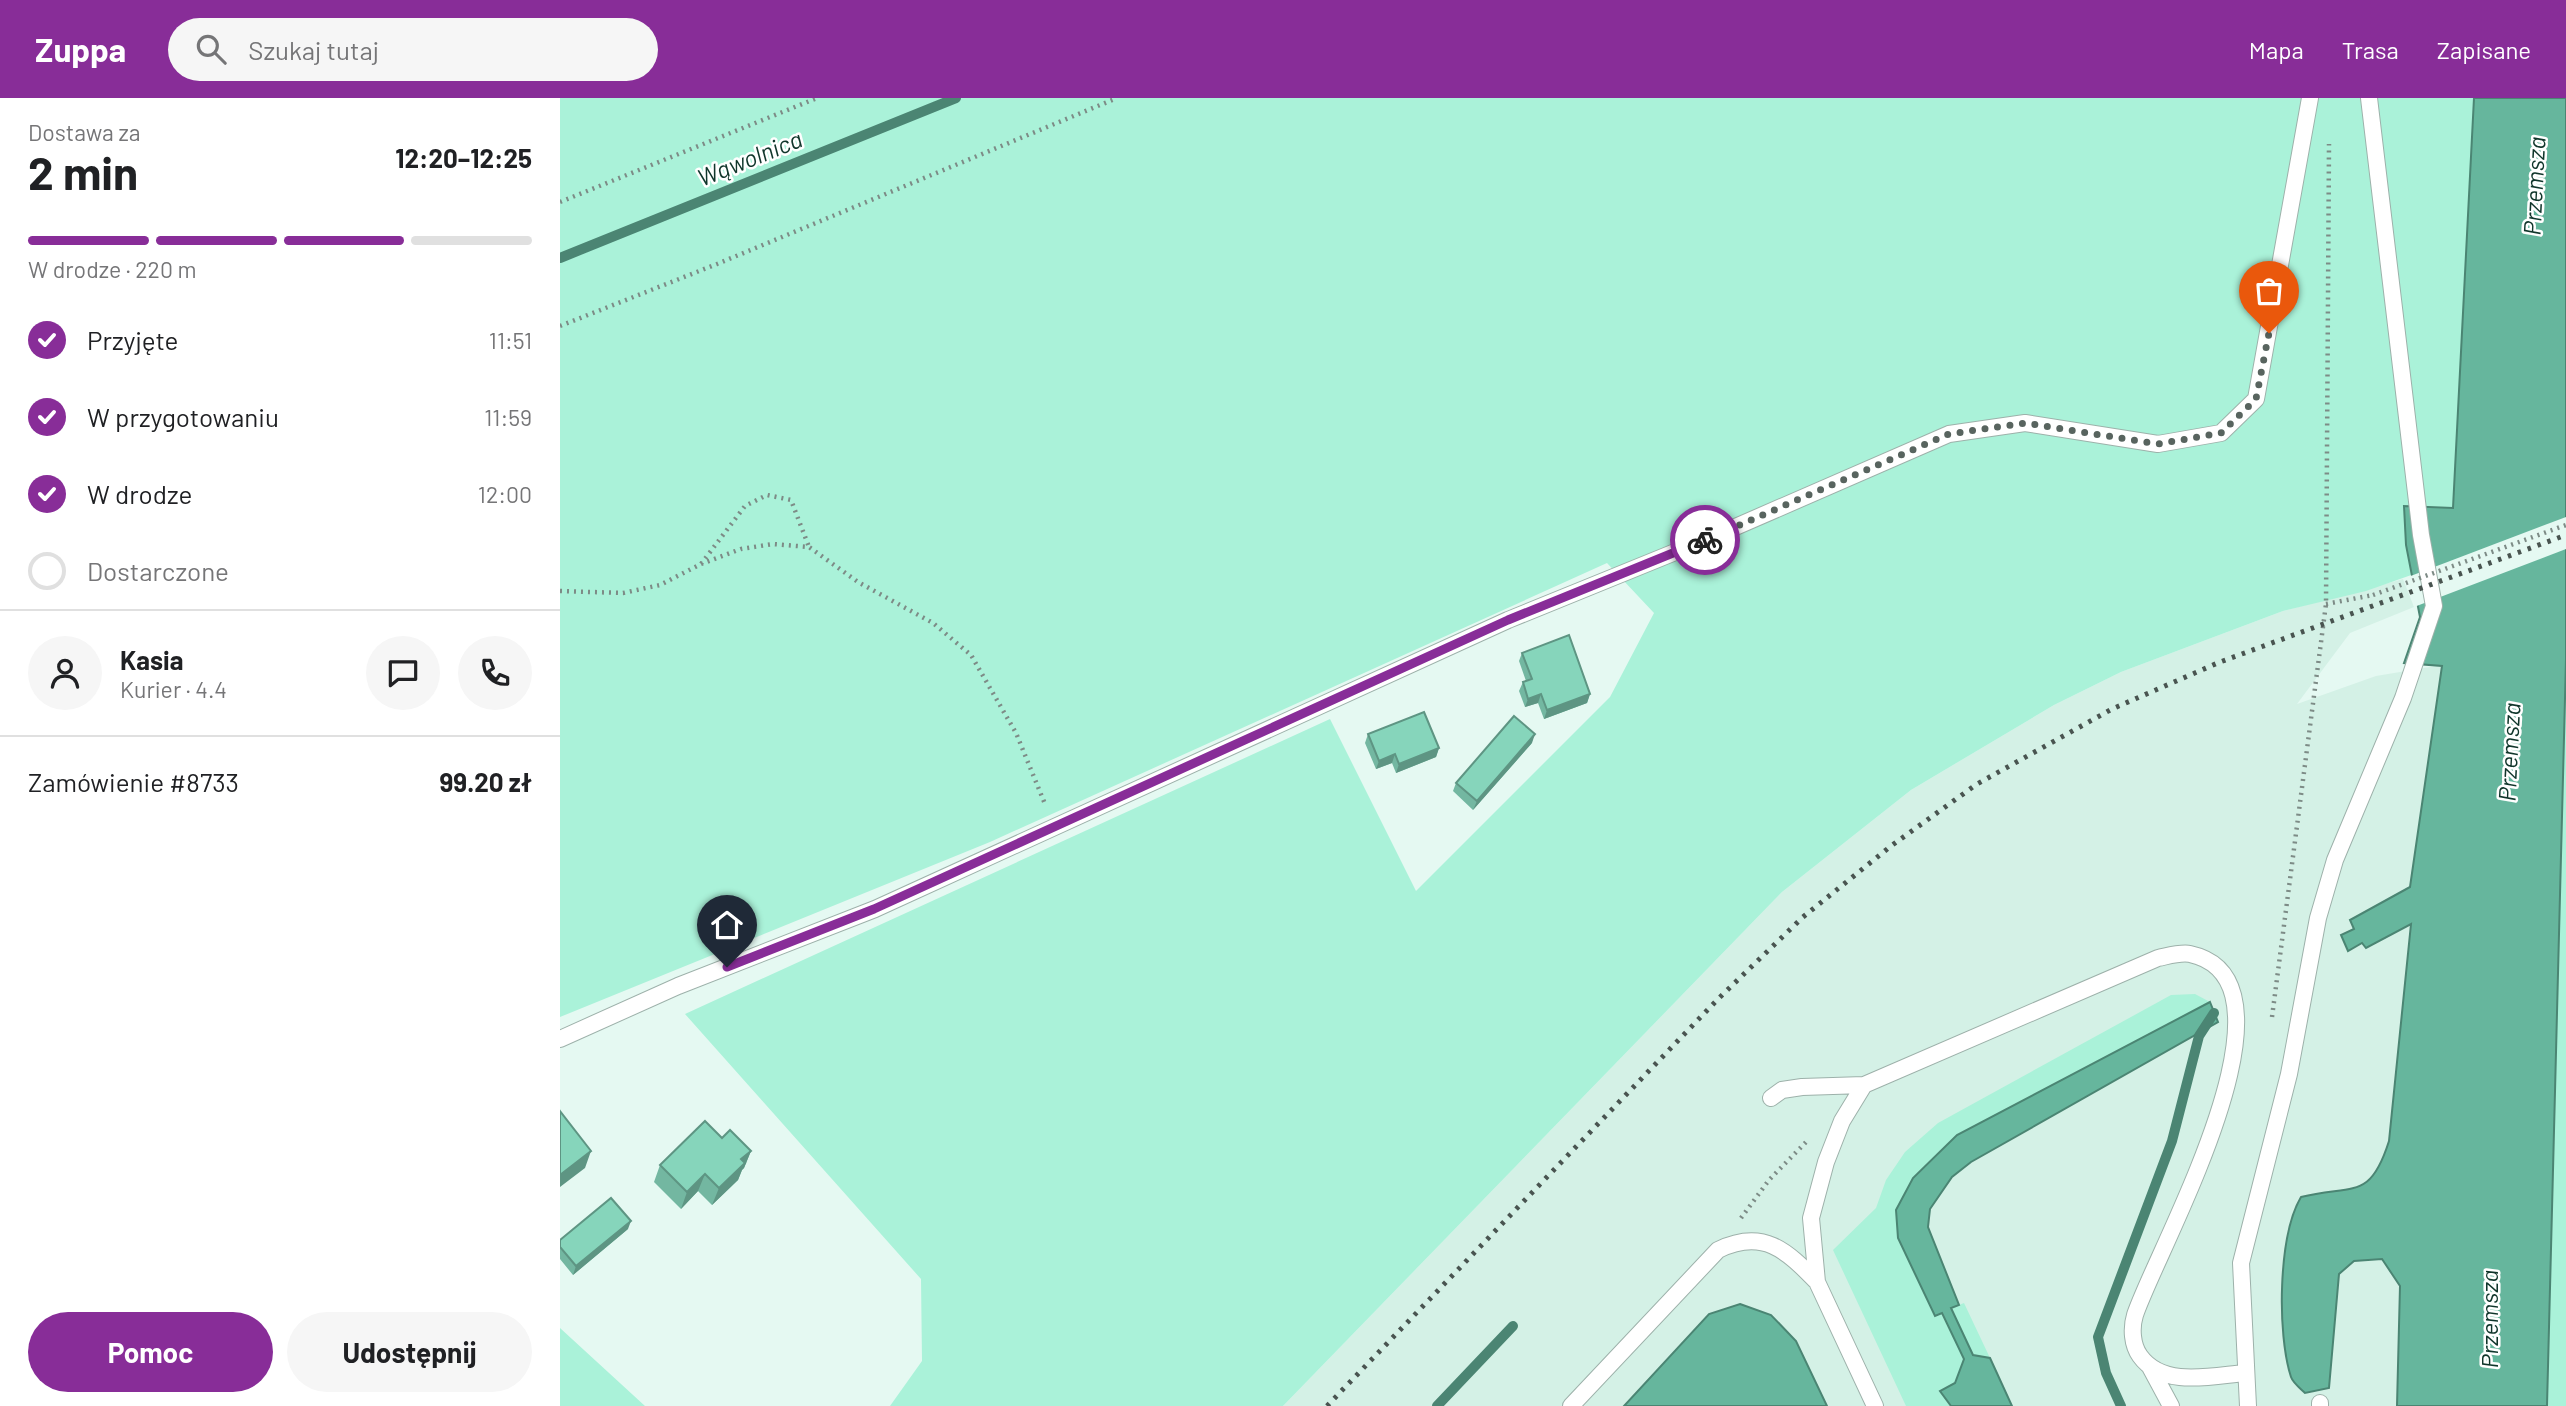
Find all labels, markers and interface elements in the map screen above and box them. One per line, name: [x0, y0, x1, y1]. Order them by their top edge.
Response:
search box: [168, 18, 658, 81]
text: Zuppa: [35, 29, 126, 69]
icon: search: [192, 30, 230, 68]
text: Szukaj tutaj: [248, 34, 379, 65]
text: Mapa: [2249, 35, 2304, 64]
text: Trasa: [2342, 35, 2399, 64]
text: Zapisane: [2437, 35, 2531, 64]
text: Dostawa za: [28, 118, 140, 146]
water label: Wąwolnica: [693, 123, 806, 192]
water label: Przemsza: [2516, 136, 2551, 236]
text: 12:20–12:25: [395, 142, 532, 173]
text: 2 min: [28, 144, 138, 199]
text: W drodze · 220 m: [28, 255, 197, 283]
pin: [2239, 261, 2299, 333]
icon: bag: [2250, 272, 2288, 310]
icon: check: [28, 321, 66, 359]
text: Przyjęte: [87, 324, 178, 355]
text: 11:51: [489, 326, 532, 354]
icon: check: [28, 398, 66, 436]
text: W przygotowaniu: [87, 401, 279, 432]
text: 11:59: [484, 403, 532, 431]
icon: check: [28, 475, 66, 513]
text: W drodze: [87, 478, 192, 509]
text: 12:00: [478, 480, 532, 508]
courier: [1670, 505, 1740, 575]
icon: bike: [1686, 521, 1724, 559]
text: Dostarczone: [87, 555, 229, 586]
button: person: [28, 636, 102, 710]
button: chat: [366, 636, 440, 710]
button: phone: [458, 636, 532, 710]
text: Kasia: [120, 644, 183, 675]
text: Kurier · 4.4: [120, 675, 227, 703]
water label: Przemsza: [2491, 702, 2526, 802]
text: Zamówienie #8733: [28, 766, 239, 797]
text: 99.20 zł: [440, 766, 532, 797]
pin: [697, 895, 757, 967]
icon: home: [708, 906, 746, 944]
water label: Przemsza: [2474, 1270, 2503, 1368]
button: Pomoc: [28, 1312, 273, 1392]
button: Udostępnij: [287, 1312, 532, 1392]

